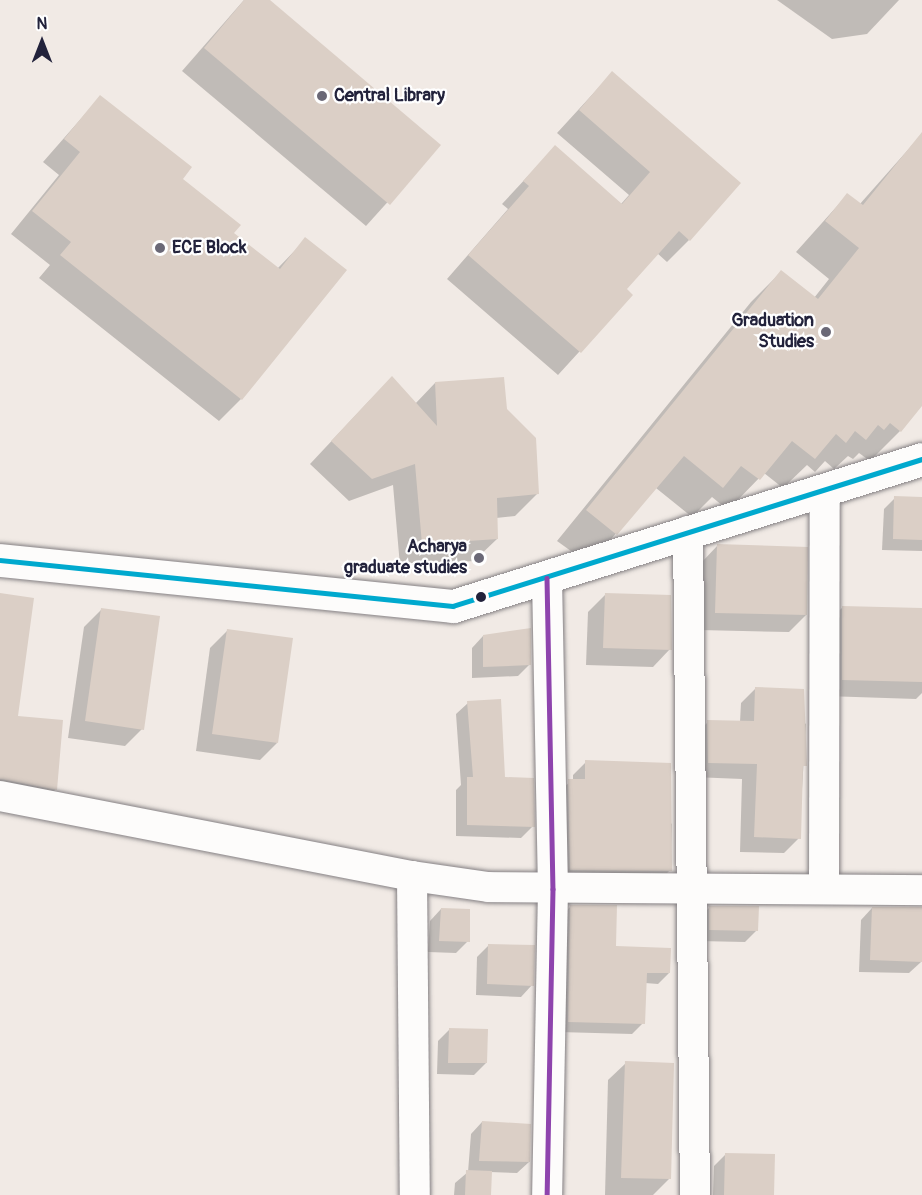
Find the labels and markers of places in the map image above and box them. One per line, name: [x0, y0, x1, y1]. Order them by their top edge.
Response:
place label: Central Library: [334, 85, 445, 107]
marker: Central Library: [315, 89, 329, 103]
place label: ECE Block: [172, 237, 247, 259]
marker: ECE Block: [153, 241, 167, 255]
place label: Graduation Studies: [731, 311, 814, 354]
marker: Graduation Studies: [819, 325, 833, 339]
place label: Acharya graduate studies: [344, 537, 467, 580]
marker: Acharya graduate studies: [472, 551, 486, 565]
unlabelled marker: [475, 591, 487, 603]

